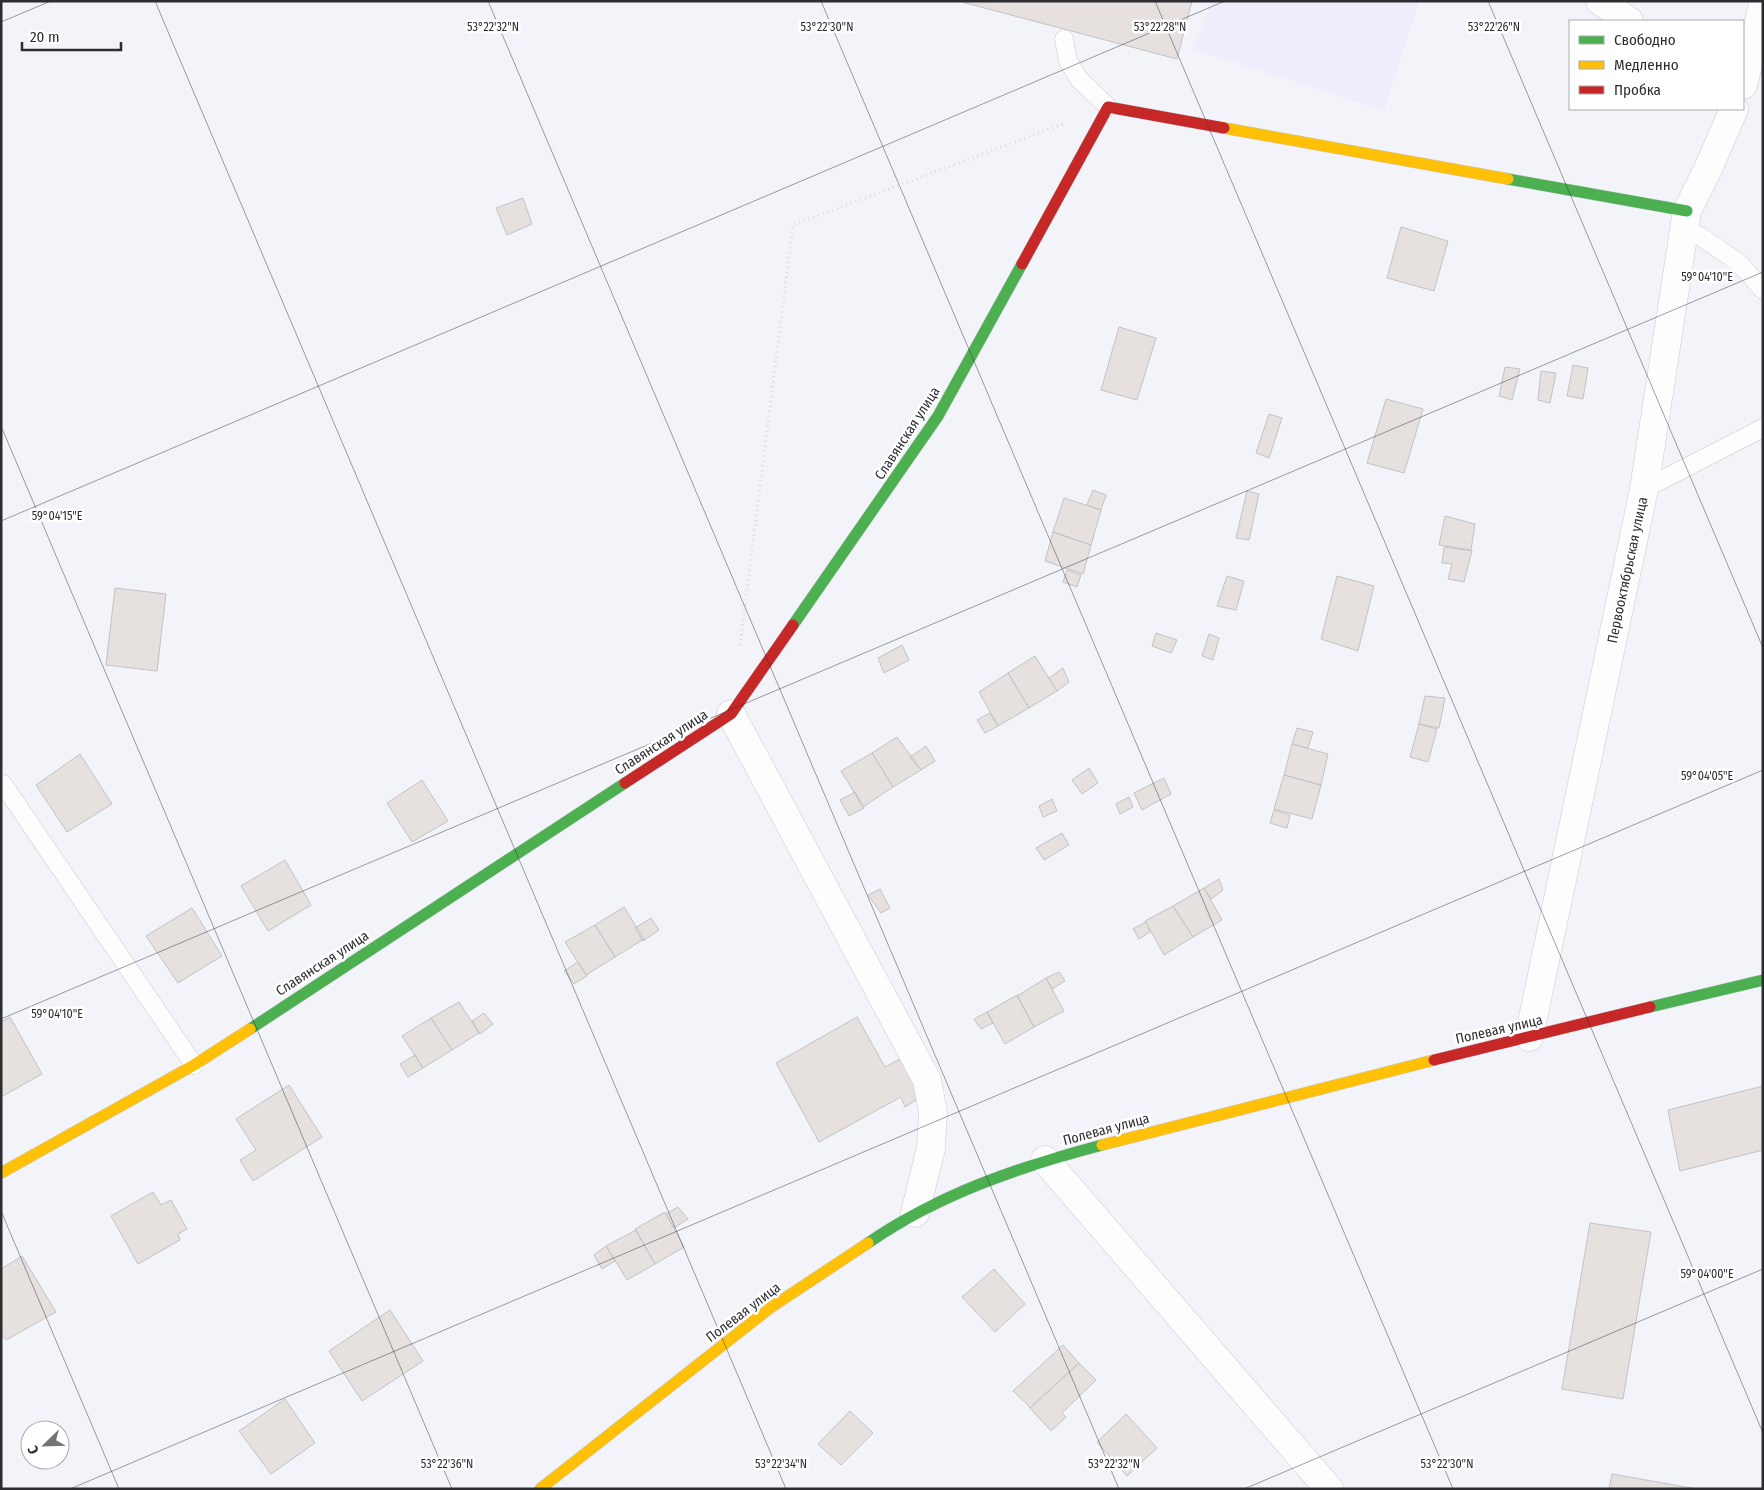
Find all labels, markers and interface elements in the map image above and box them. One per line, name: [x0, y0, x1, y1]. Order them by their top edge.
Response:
scale bar: [22, 20, 121, 52]
text: 53°22'32"N: [467, 20, 519, 34]
text: 53°22'30"N: [801, 20, 853, 34]
text: 53°22'28"N: [1134, 20, 1186, 34]
text: 53°22'26"N: [1468, 20, 1520, 34]
legend: [1569, 20, 1744, 110]
text: 20 m: [30, 28, 60, 46]
text: Свободно: [1614, 31, 1676, 49]
text: Медленно: [1614, 56, 1679, 74]
text: Пробка: [1614, 81, 1661, 99]
text: 59°04'10"E: [1681, 270, 1733, 284]
street label: Славянская улица: [871, 384, 944, 483]
street label: Первооктябрьская улица: [1604, 495, 1651, 645]
text: 59°04'15"E: [32, 509, 83, 523]
street label: Славянская улица: [612, 706, 711, 779]
text: 59°04'05"E: [1681, 769, 1733, 783]
street label: Славянская улица: [273, 927, 372, 1000]
text: 59°04'10"E: [31, 1007, 83, 1021]
street label: Полевая улица: [1454, 1011, 1544, 1048]
street label: Полевая улица: [1061, 1110, 1151, 1149]
text: 59°04'00"E: [1680, 1267, 1734, 1281]
street label: Полевая улица: [703, 1279, 784, 1346]
north arrow: [20, 1420, 70, 1470]
text: С: [24, 1443, 43, 1457]
text: 53°22'36"N: [421, 1457, 473, 1471]
text: 53°22'34"N: [755, 1457, 807, 1471]
text: 53°22'32"N: [1088, 1457, 1140, 1471]
text: 53°22'30"N: [1421, 1457, 1473, 1471]

